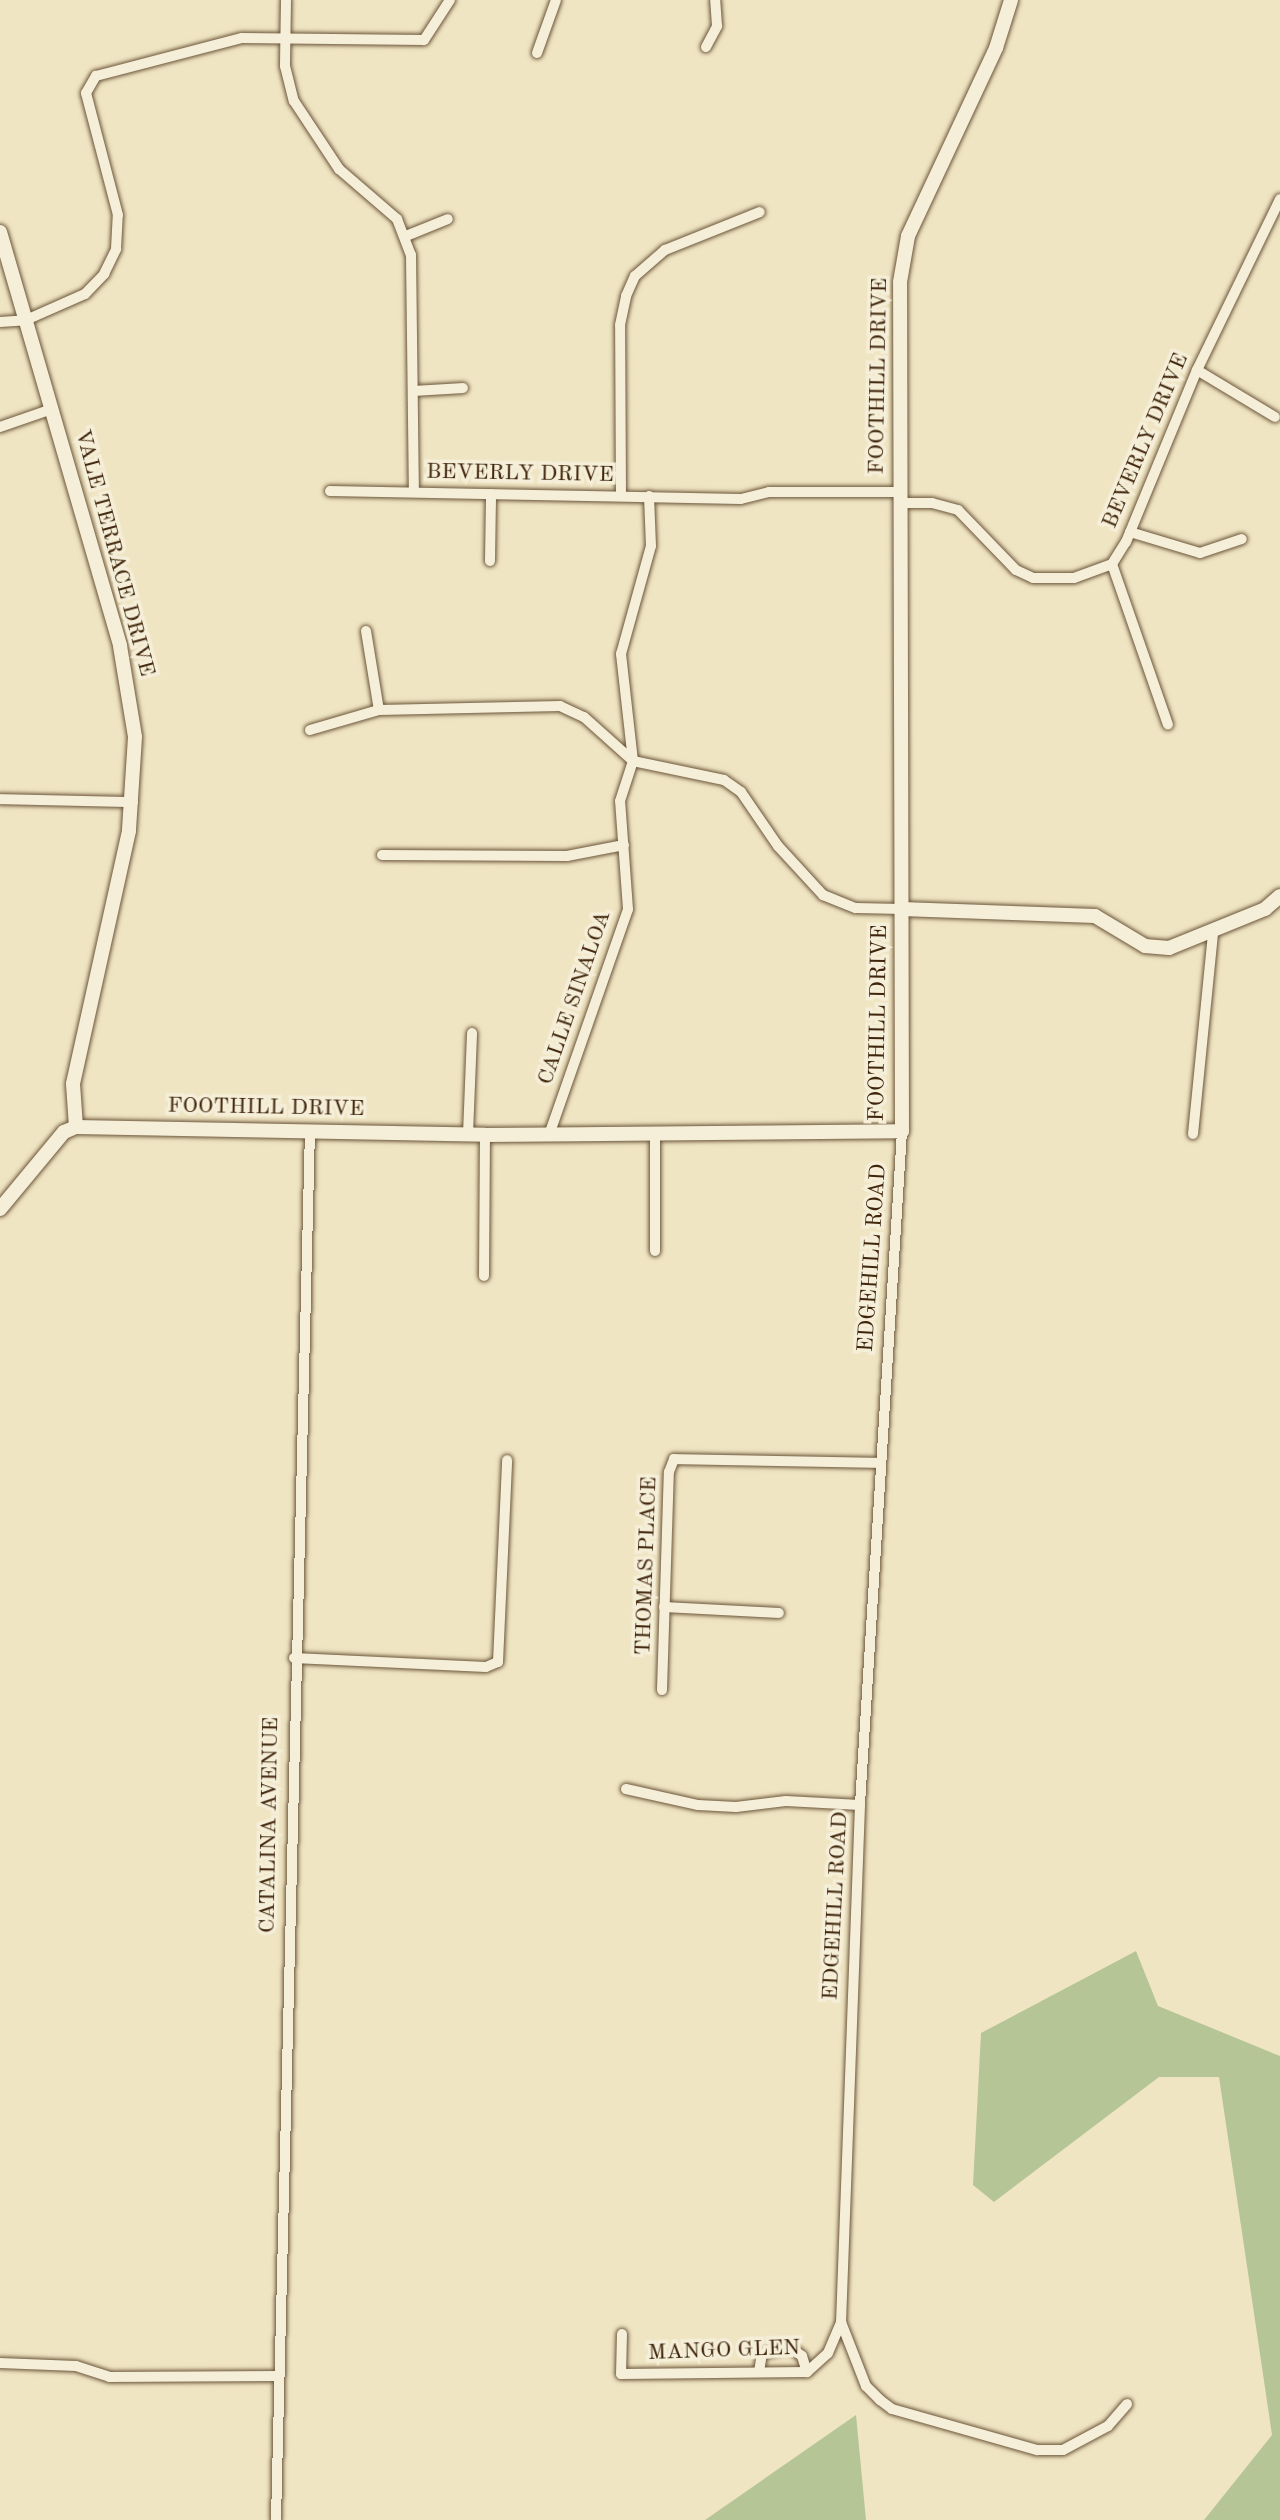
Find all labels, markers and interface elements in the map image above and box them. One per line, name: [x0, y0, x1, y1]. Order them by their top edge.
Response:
street label: FOOTHILL DRIVE: [864, 277, 894, 475]
street label: BEVERLY DRIVE: [1097, 349, 1195, 533]
street label: VALE TERRACE DRIVE: [68, 427, 160, 679]
street label: BEVERLY DRIVE: [426, 459, 614, 489]
street label: CALLE SINALOA: [533, 908, 617, 1088]
street label: FOOTHILL DRIVE: [864, 924, 894, 1122]
street label: FOOTHILL DRIVE: [167, 1093, 365, 1123]
street label: EDGEHILL ROAD: [853, 1163, 893, 1353]
street label: THOMAS PLACE: [631, 1476, 663, 1656]
street label: CATALINA AVENUE: [255, 1717, 285, 1933]
street label: EDGEHILL ROAD: [818, 1811, 854, 2001]
street label: MANGO GLEN: [647, 2335, 801, 2367]

